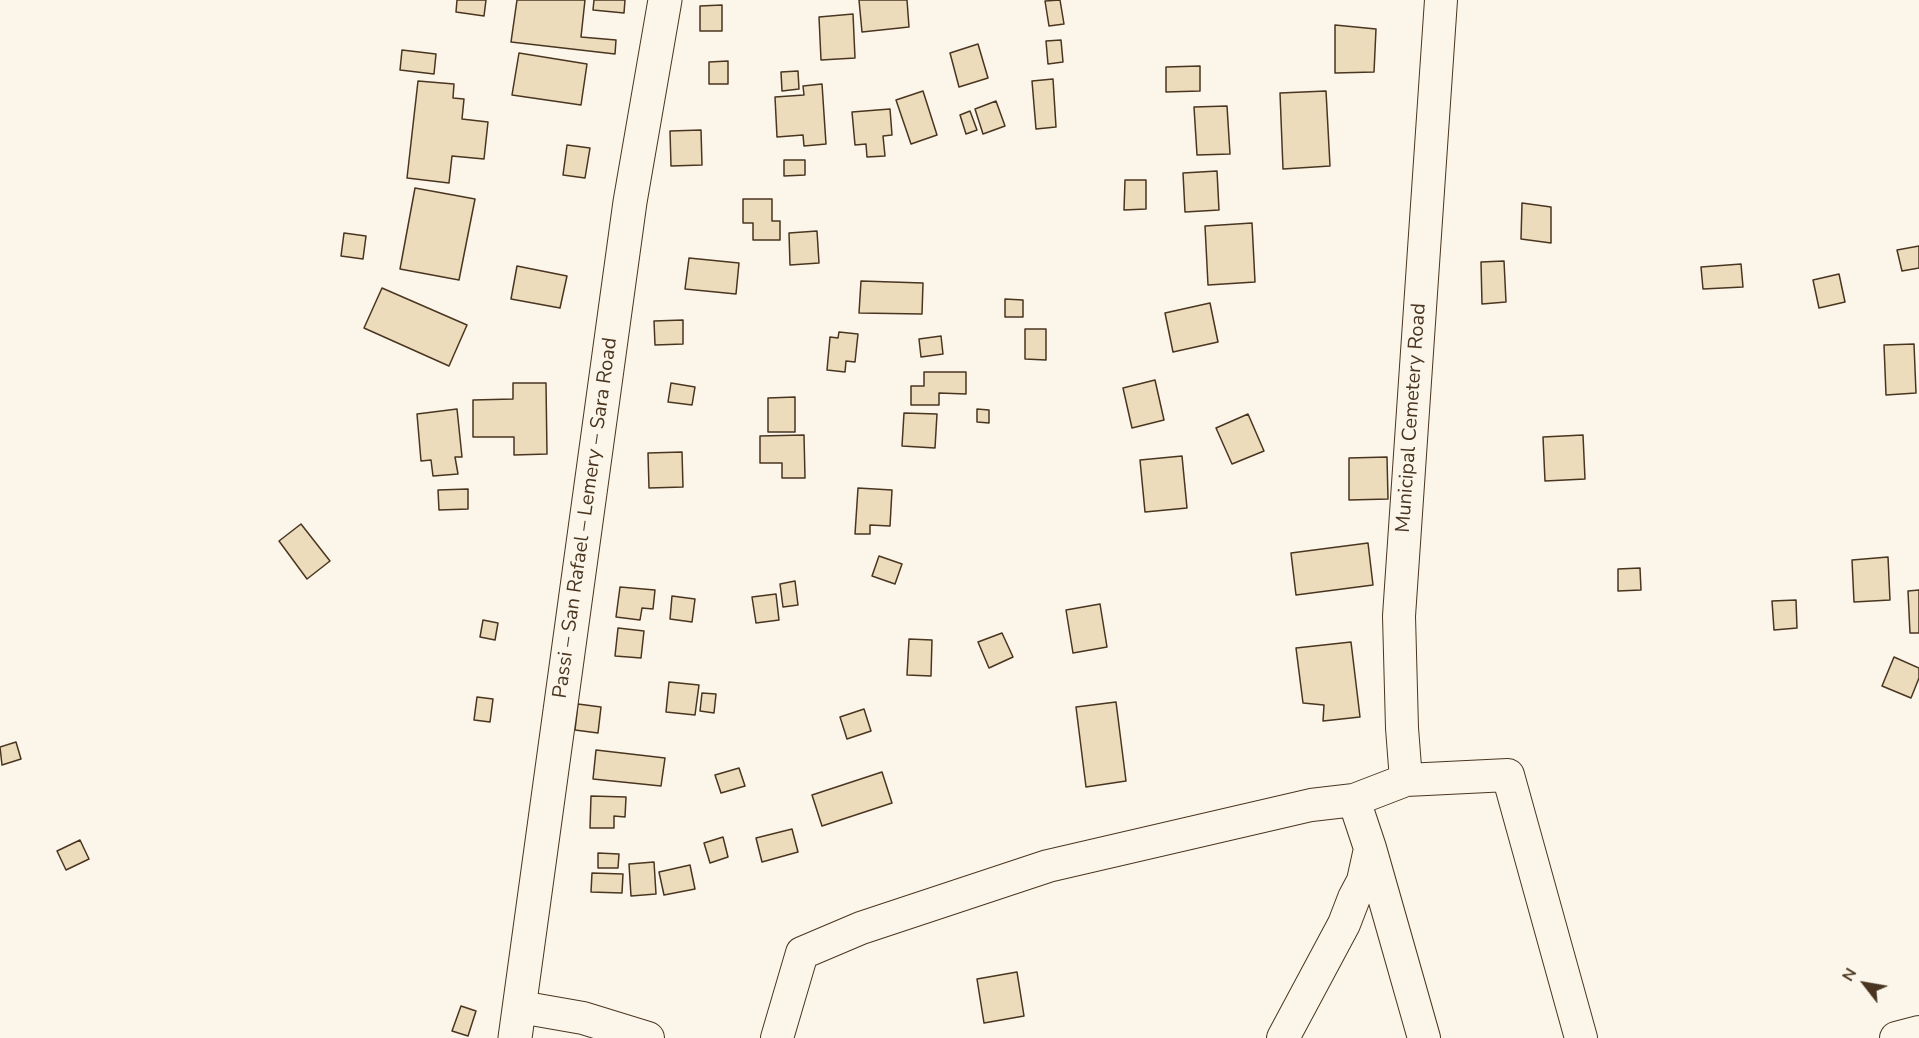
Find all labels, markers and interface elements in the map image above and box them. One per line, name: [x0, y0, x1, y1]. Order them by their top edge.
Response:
street label: Municipal Cemetery Road: [1392, 302, 1432, 534]
street label: Passi – San Rafael – Lemery – Sara Road: [549, 336, 623, 700]
north arrow: [1835, 954, 1895, 1014]
text: N: [1837, 964, 1862, 986]

